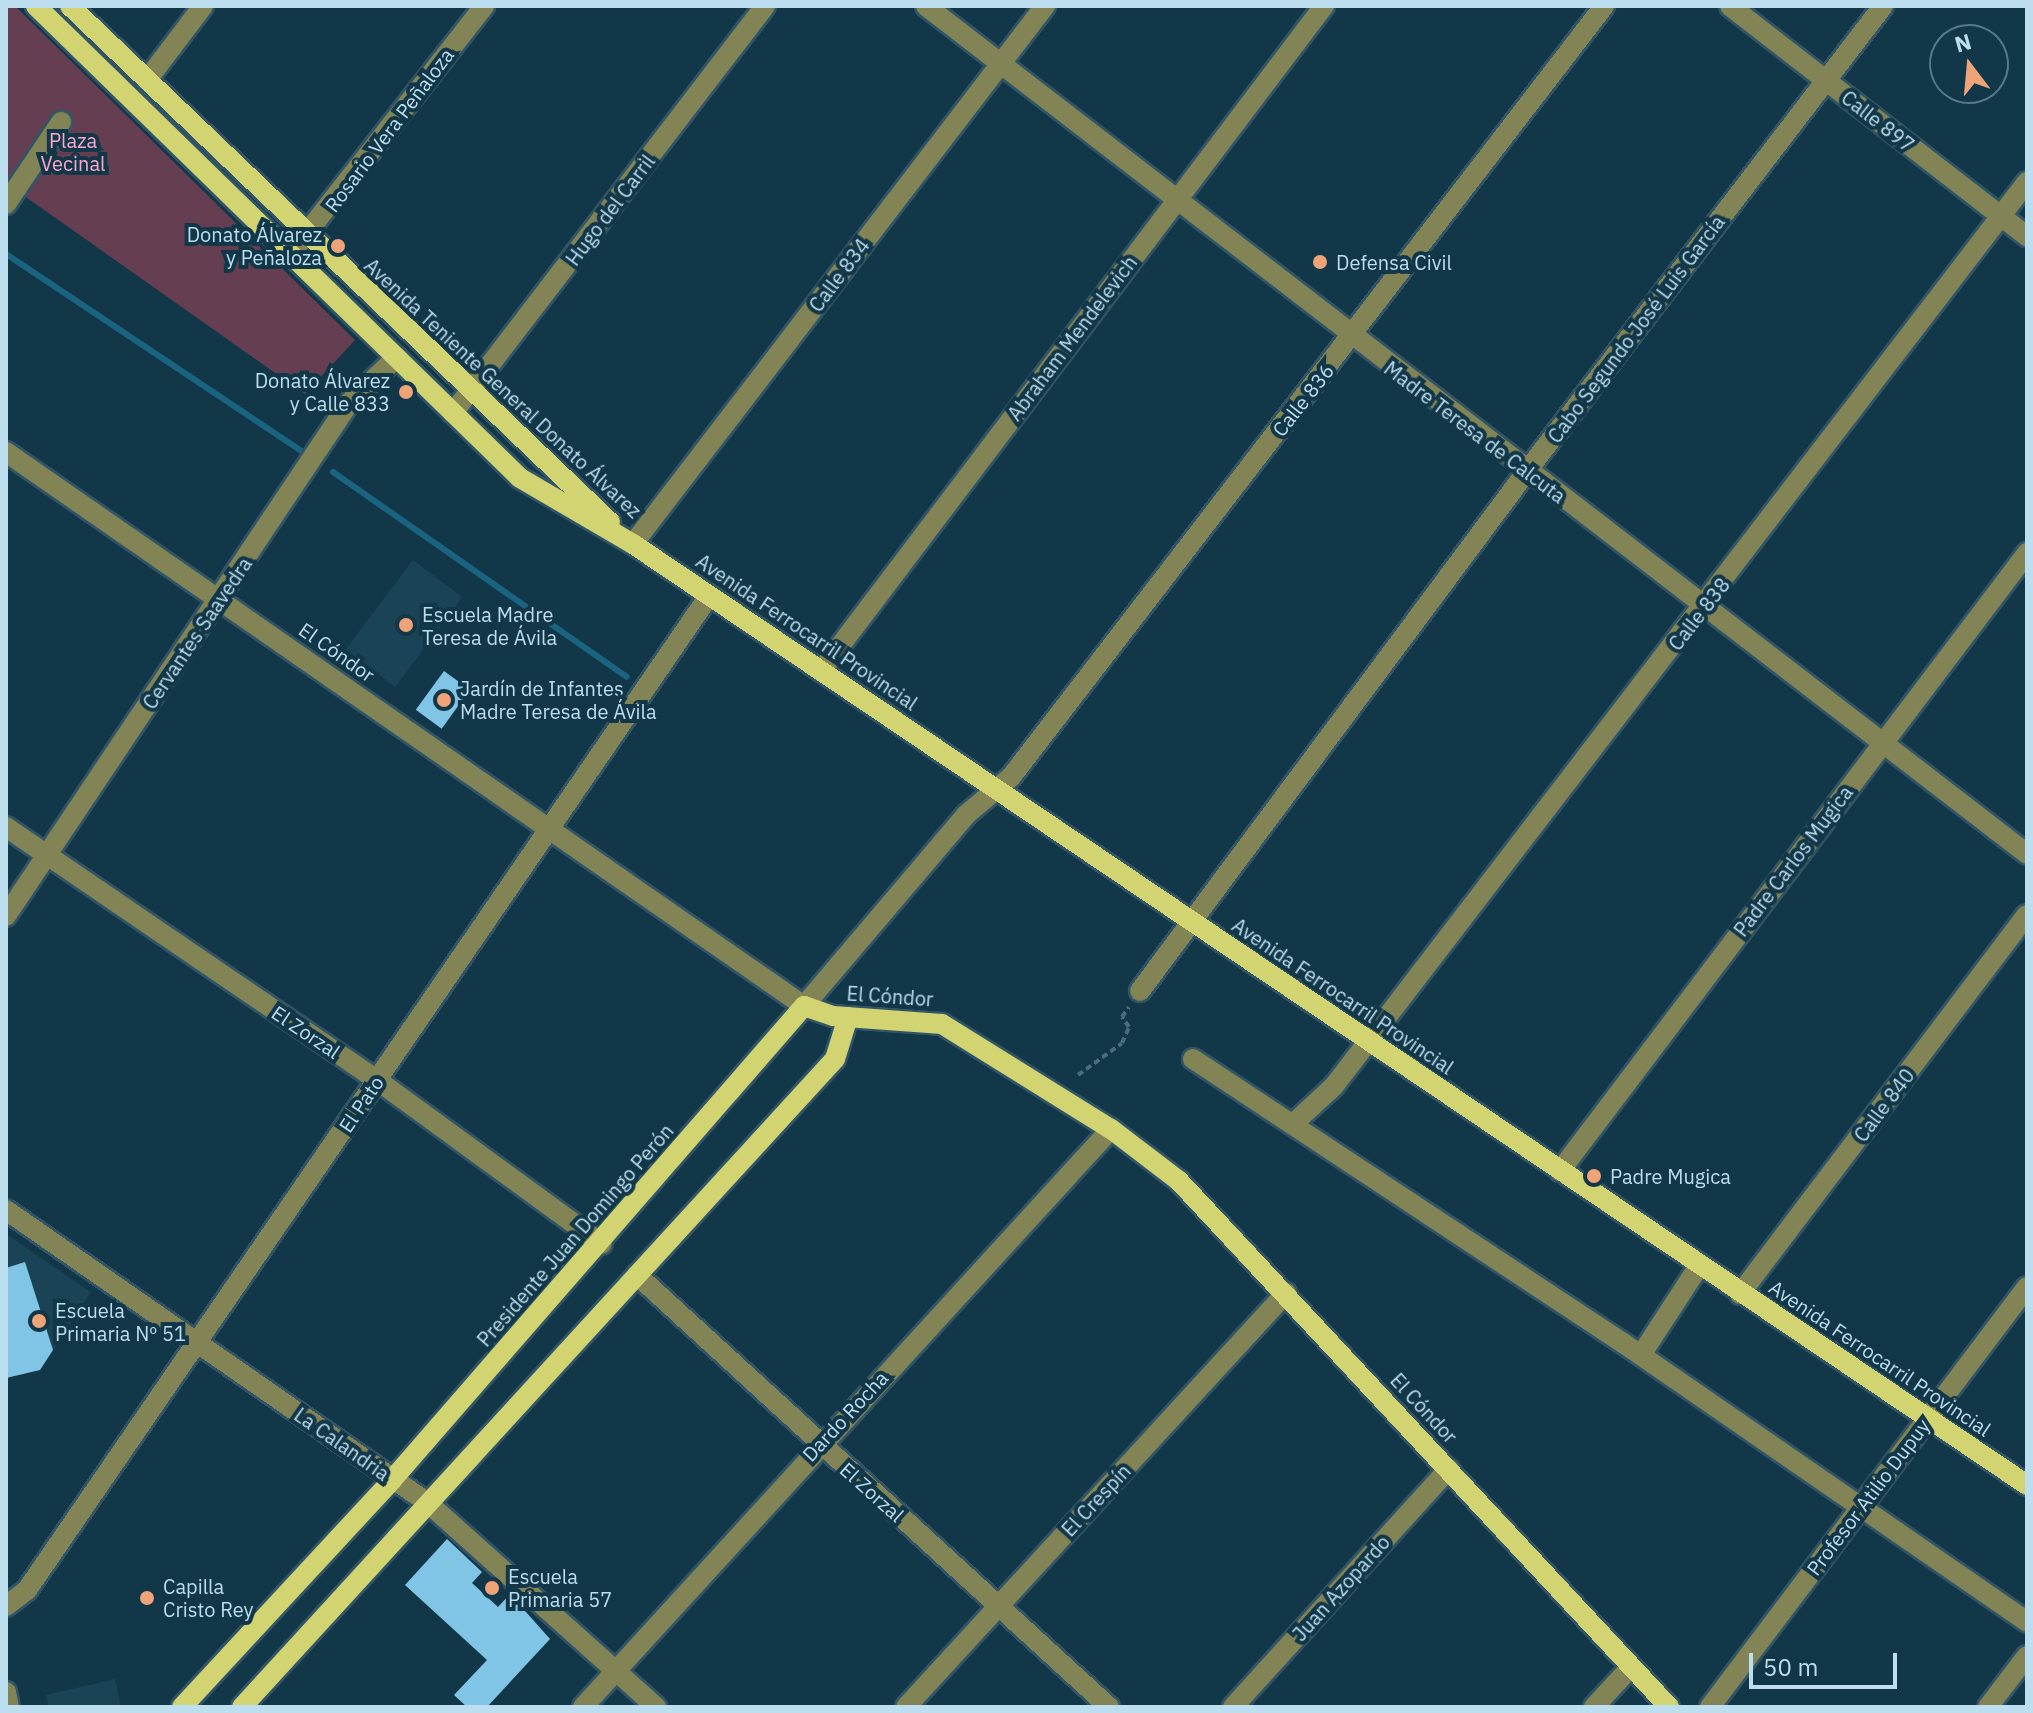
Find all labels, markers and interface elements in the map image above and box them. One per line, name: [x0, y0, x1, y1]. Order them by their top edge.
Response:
north arrow: [1929, 24, 2009, 104]
text: N: [1951, 26, 1974, 59]
street label: Rosario Vera Peñaloza: [320, 43, 458, 217]
street label: Calle 897: [1837, 85, 1919, 157]
park label: Plaza Vecinal: [40, 129, 106, 176]
street label: Hugo del Carril: [560, 150, 660, 270]
street label: Cabo Segundo José Luis García: [1542, 210, 1730, 448]
place label: Donato Álvarez y Peñaloza: [187, 222, 322, 269]
street label: Calle 834: [804, 234, 874, 316]
marker: Donato Álvarez y Peñaloza: [329, 237, 347, 255]
place label: Defensa Civil: [1336, 250, 1452, 274]
street label: Abraham Mendelevich: [1002, 251, 1142, 425]
street label: Avenida Teniente General Donato Álvarez: [360, 253, 646, 523]
marker: Defensa Civil: [1311, 253, 1329, 271]
street label: Madre Teresa de Calcuta: [1380, 356, 1570, 508]
street label: Calle 836: [1267, 359, 1339, 441]
place label: Donato Álvarez y Calle 833: [255, 368, 390, 415]
marker: Donato Álvarez y Calle 833: [397, 383, 415, 401]
street label: Avenida Ferrocarril Provincial: [692, 549, 922, 715]
street label: Cervantes Saavedra: [137, 552, 257, 714]
street label: Calle 838: [1663, 573, 1735, 655]
place label: Escuela Madre Teresa de Ávila: [422, 602, 557, 649]
marker: Escuela Madre Teresa de Ávila: [397, 616, 415, 634]
street label: El Cóndor: [295, 617, 379, 687]
place label: Jardín de Infantes Madre Teresa de Ávila: [460, 676, 657, 723]
marker: Jardín de Infantes Madre Teresa de Ávila: [435, 691, 453, 709]
street label: Padre Carlos Mugica: [1728, 781, 1858, 941]
street label: Avenida Ferrocarril Provincial: [1228, 913, 1458, 1079]
street label: El Cóndor: [846, 981, 934, 1011]
street label: El Zorzal: [267, 1000, 345, 1064]
street label: Calle 840: [1849, 1064, 1919, 1146]
street label: El Pato: [334, 1071, 388, 1137]
street label: Presidente Juan Domingo Perón: [472, 1119, 678, 1351]
place label: Padre Mugica: [1610, 1164, 1731, 1188]
marker: Padre Mugica: [1585, 1167, 1603, 1185]
street label: Avenida Ferrocarril Provincial: [1765, 1275, 1995, 1441]
place label: Escuela Primaria Nº 51: [55, 1298, 186, 1345]
marker: Escuela Primaria Nº 51: [30, 1312, 48, 1330]
street label: Dardo Rocha: [797, 1366, 893, 1466]
street label: El Cóndor: [1386, 1368, 1462, 1448]
street label: La Calandria: [290, 1402, 394, 1486]
street label: Profesor Atilio Dupuy: [1801, 1414, 1935, 1580]
street label: El Zorzal: [835, 1457, 909, 1527]
street label: El Crespín: [1056, 1459, 1136, 1541]
street label: Juan Azopardo: [1287, 1530, 1395, 1646]
place label: Escuela Primaria 57: [508, 1564, 612, 1611]
place label: Capilla Cristo Rey: [163, 1574, 254, 1621]
marker: Escuela Primaria 57: [483, 1579, 501, 1597]
marker: Capilla Cristo Rey: [138, 1589, 156, 1607]
scale bar: [1753, 1637, 1901, 1687]
text: 50 m: [1763, 1651, 1818, 1683]

